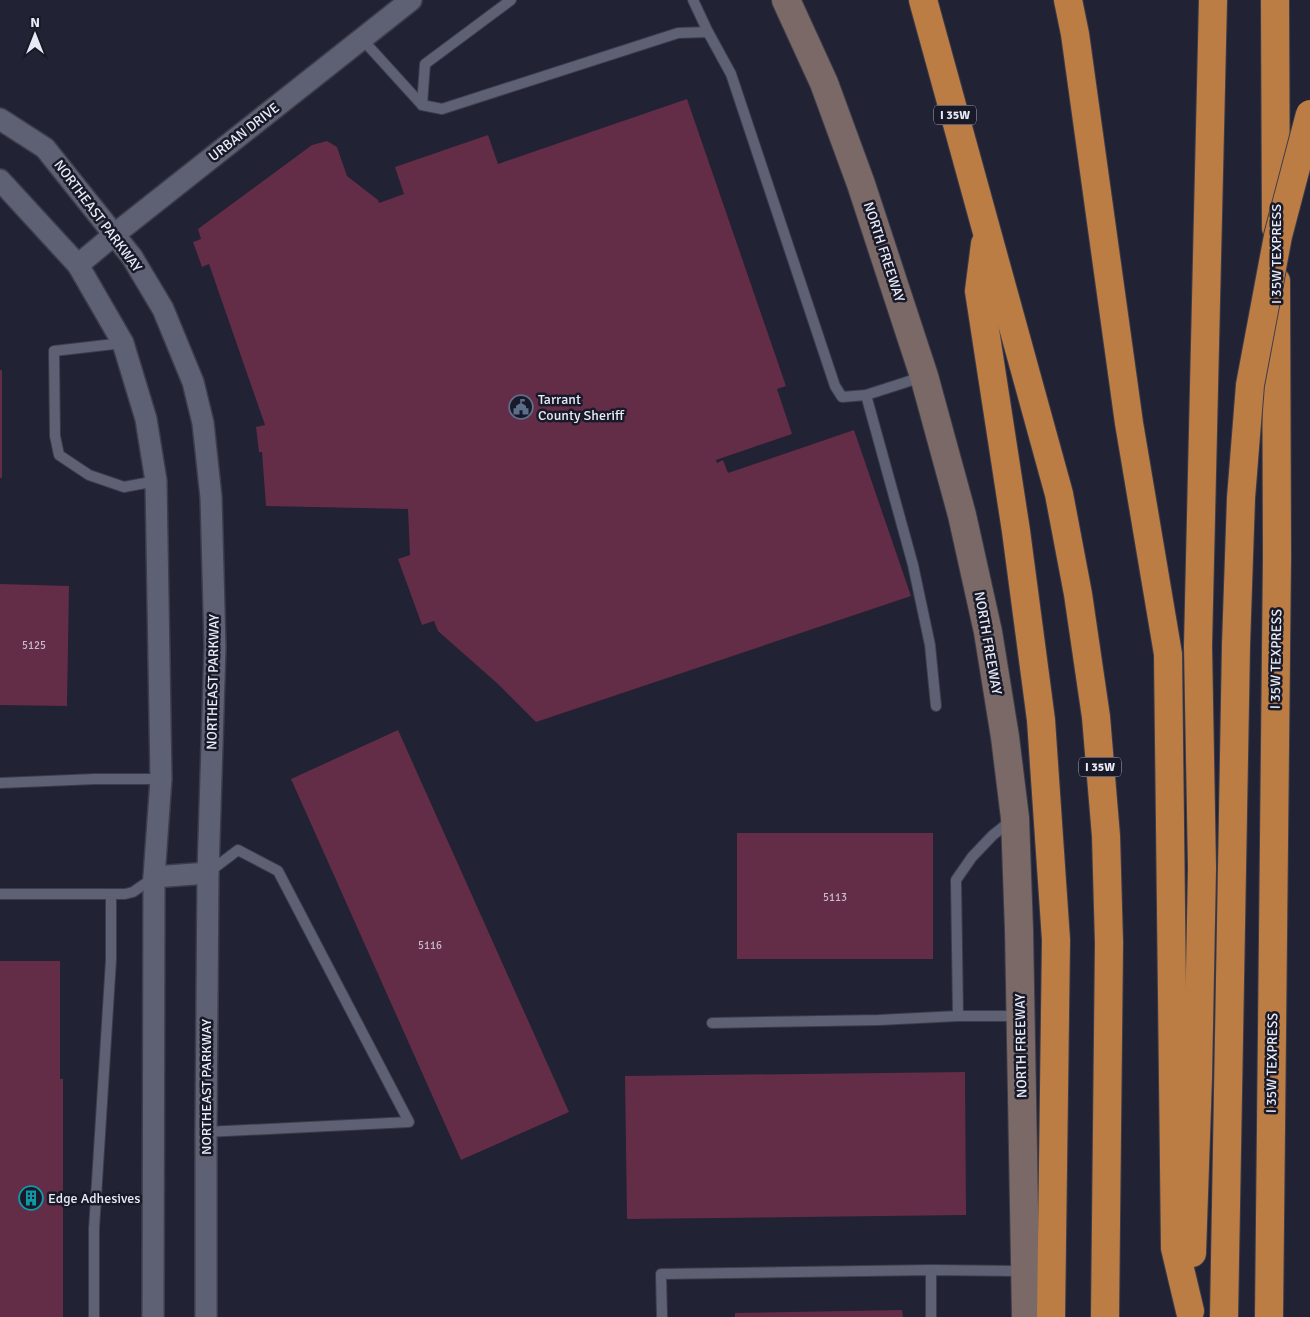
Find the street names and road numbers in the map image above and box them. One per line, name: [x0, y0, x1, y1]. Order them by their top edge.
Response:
street label: URBAN DRIVE: [205, 99, 283, 165]
road number: I 35W: [934, 106, 976, 124]
street label: NORTHEAST PARKWAY: [50, 157, 146, 275]
street label: NORTH FREEWAY: [860, 200, 908, 304]
street label: I 35W TEXPRESS: [1268, 204, 1285, 304]
street label: NORTH FREEWAY: [971, 590, 1005, 696]
street label: I 35W TEXPRESS: [1267, 609, 1285, 709]
street label: NORTHEAST PARKWAY: [203, 614, 223, 750]
road number: I 35W: [1079, 758, 1121, 776]
street label: NORTH FREEWAY: [1012, 994, 1030, 1098]
street label: I 35W TEXPRESS: [1263, 1013, 1281, 1113]
street label: NORTHEAST PARKWAY: [198, 1019, 215, 1155]

